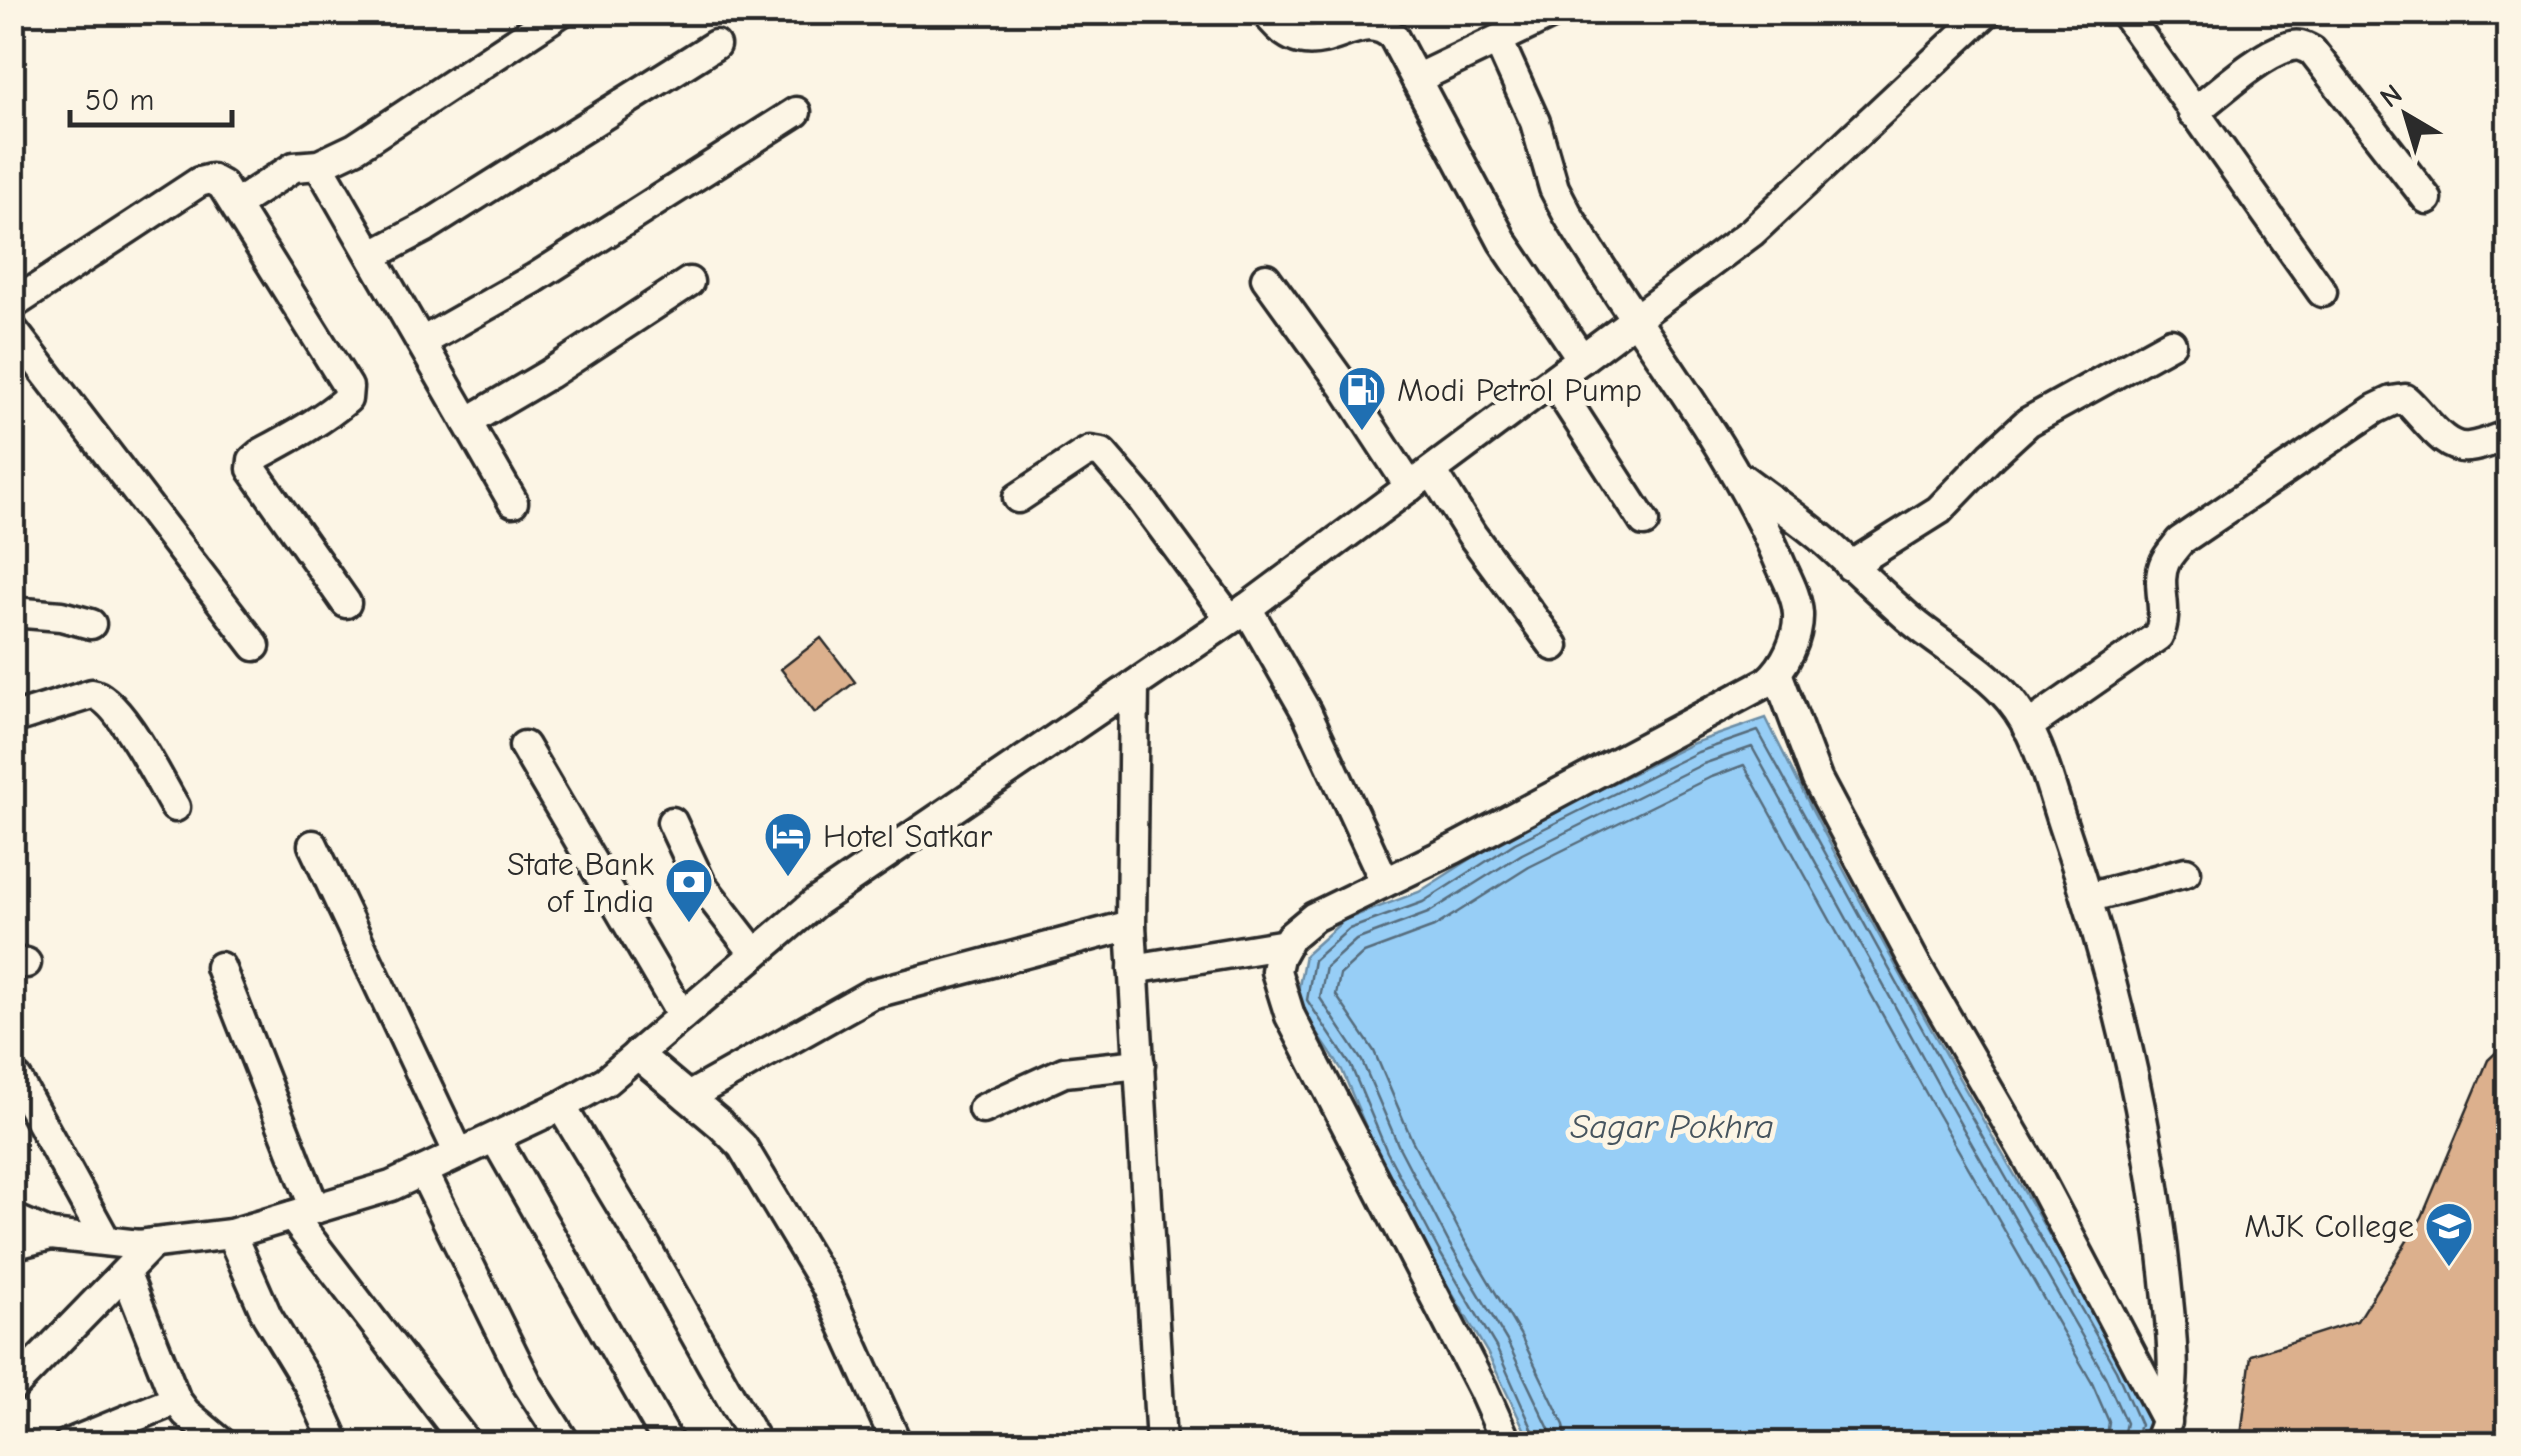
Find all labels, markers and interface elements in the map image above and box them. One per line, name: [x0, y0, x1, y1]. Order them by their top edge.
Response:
scale bar: [70, 65, 232, 127]
north arrow: [2356, 65, 2456, 165]
text: N: [2374, 78, 2408, 114]
text: 50 m: [85, 83, 154, 118]
fuel station icon: Modi Petrol Pump: [1336, 364, 1388, 432]
place label: Modi Petrol Pump: [1397, 372, 1642, 409]
hotel icon: Hotel Satkar: [762, 810, 814, 878]
place label: Hotel Satkar: [823, 818, 992, 855]
place label: State Bank of India: [507, 846, 655, 920]
bank icon: State Bank of India: [663, 856, 715, 924]
water label: Sagar Pokhra: [1570, 1106, 1774, 1147]
school or university icon: MJK College: [2423, 1200, 2475, 1268]
place label: MJK College: [2244, 1208, 2414, 1245]

